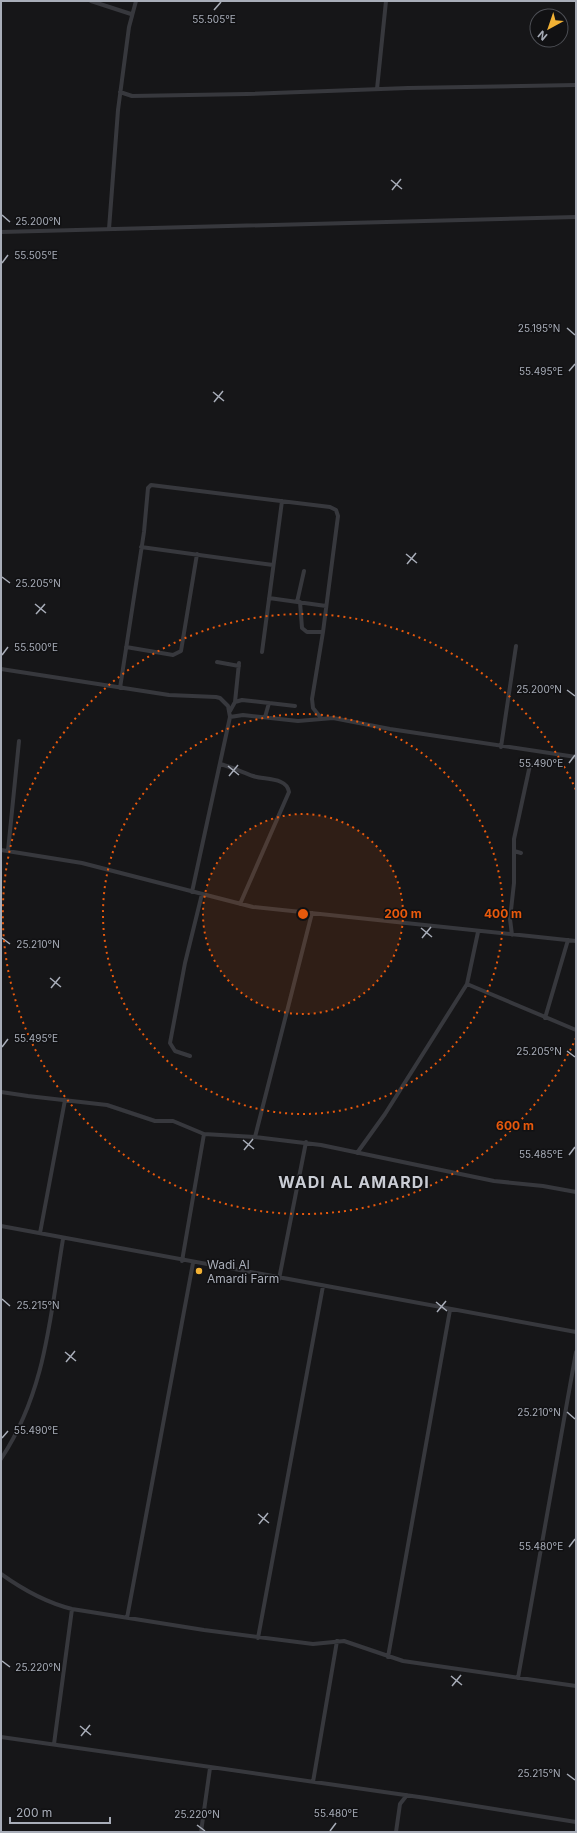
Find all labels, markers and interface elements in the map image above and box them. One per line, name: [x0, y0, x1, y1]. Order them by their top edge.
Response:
north arrow: [529, 8, 569, 48]
text: 55.505°E: [192, 13, 236, 25]
text: N: [535, 28, 550, 44]
text: 25.200°N: [15, 215, 61, 227]
text: 55.505°E: [14, 249, 58, 261]
text: 25.195°N: [518, 322, 560, 334]
text: 55.495°E: [519, 365, 563, 377]
text: 25.205°N: [15, 577, 61, 589]
text: 55.500°E: [14, 641, 58, 653]
text: 25.200°N: [516, 683, 562, 695]
text: 55.490°E: [519, 757, 563, 769]
text: 200 m: [384, 906, 422, 921]
text: 400 m: [484, 906, 522, 921]
centre of rings: [296, 907, 310, 921]
text: 25.210°N: [16, 938, 60, 950]
text: 55.495°E: [14, 1032, 58, 1044]
text: 25.205°N: [516, 1045, 562, 1057]
text: 600 m: [496, 1118, 534, 1133]
text: 55.485°E: [519, 1148, 563, 1160]
district label: WADI AL AMARDI: [278, 1172, 430, 1192]
place label: Wadi Al Amardi Farm: [207, 1257, 279, 1286]
marker: Wadi Al Amardi Farm: [194, 1266, 204, 1276]
text: 25.215°N: [16, 1299, 60, 1311]
text: 25.210°N: [517, 1406, 561, 1418]
text: 55.490°E: [14, 1424, 58, 1436]
text: 55.480°E: [519, 1540, 563, 1552]
text: 25.220°N: [15, 1661, 61, 1673]
text: 25.215°N: [517, 1767, 561, 1779]
scale bar: [10, 1799, 110, 1825]
text: 200 m: [16, 1805, 52, 1820]
text: 55.480°E: [314, 1807, 358, 1819]
text: 25.220°N: [174, 1808, 220, 1820]

